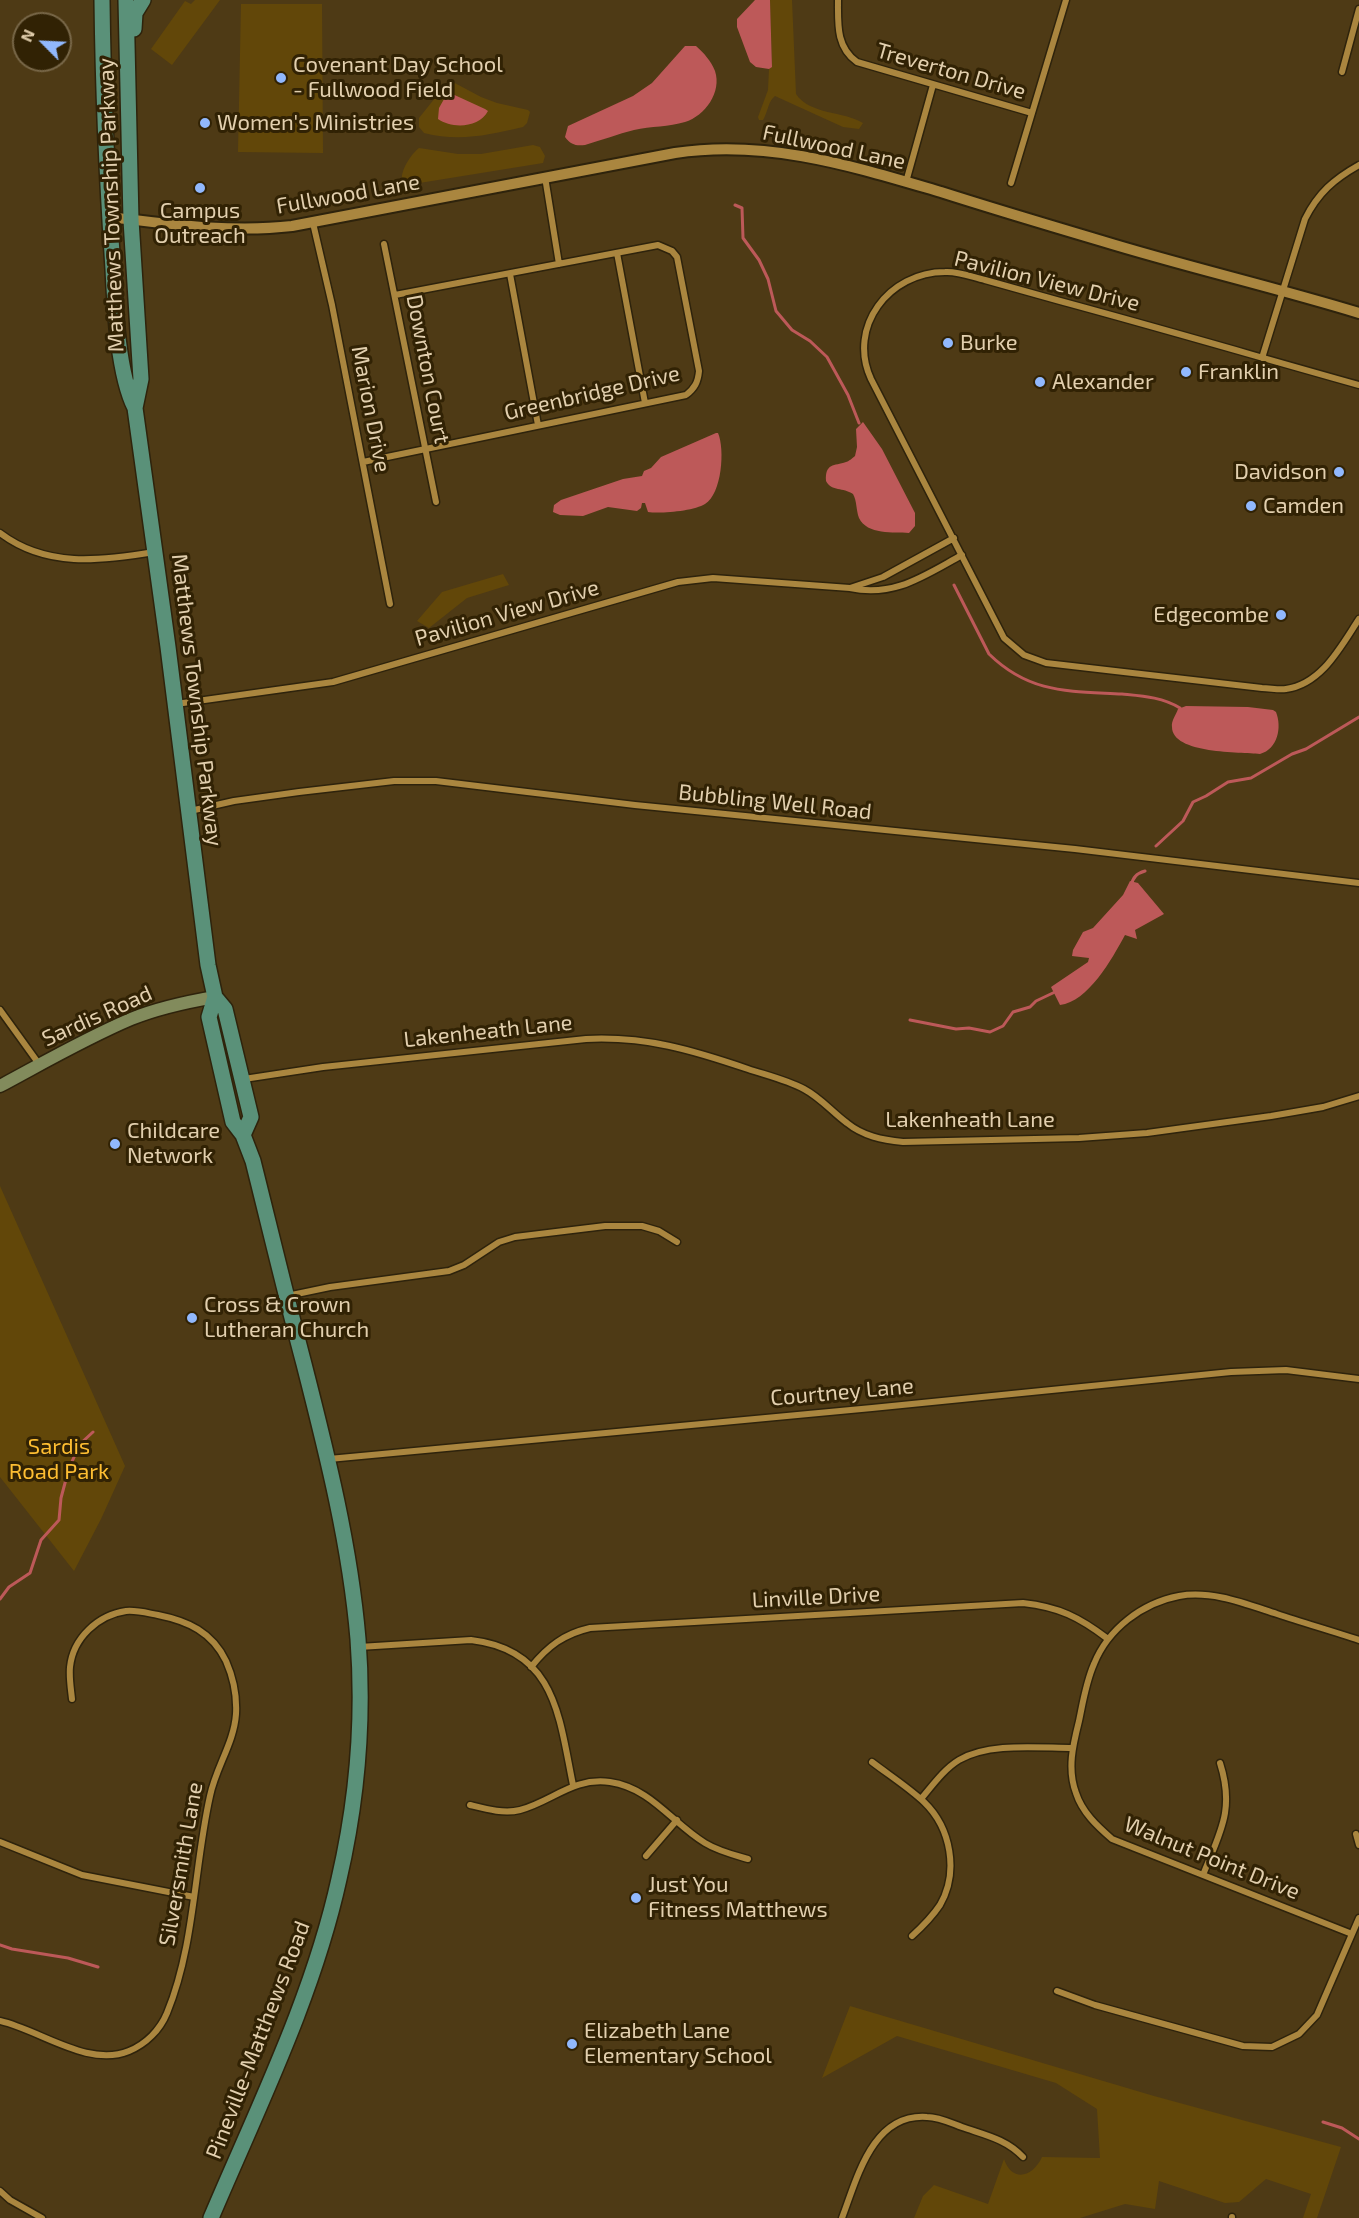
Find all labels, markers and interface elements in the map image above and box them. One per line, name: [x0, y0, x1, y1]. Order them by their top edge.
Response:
north arrow: [12, 12, 72, 72]
text: N: [16, 26, 38, 44]
street label: Treverton Drive: [873, 37, 1029, 105]
place label: Covenant Day School - Fullwood Field: [293, 52, 503, 104]
street label: Matthews Township Parkway: [93, 57, 129, 353]
marker: Covenant Day School - Fullwood Field: [274, 71, 288, 85]
place label: Women's Ministries: [217, 110, 414, 136]
marker: Women's Ministries: [198, 116, 212, 130]
street label: Fullwood Lane: [760, 119, 908, 175]
street label: Fullwood Lane: [274, 168, 422, 220]
marker: Campus Outreach: [193, 181, 207, 195]
place label: Campus Outreach: [154, 198, 246, 249]
street label: Pavilion View Drive: [952, 245, 1142, 317]
street label: Downton Court: [401, 292, 455, 446]
place label: Burke: [960, 330, 1018, 356]
marker: Burke: [941, 336, 955, 350]
street label: Marion Drive: [346, 344, 396, 474]
place label: Franklin: [1198, 359, 1279, 385]
street label: Greenbridge Drive: [502, 360, 682, 426]
marker: Franklin: [1179, 365, 1193, 379]
place label: Alexander: [1052, 369, 1154, 395]
marker: Alexander: [1033, 375, 1047, 389]
place label: Davidson: [1234, 459, 1327, 485]
marker: Davidson: [1332, 465, 1346, 479]
place label: Camden: [1263, 493, 1344, 519]
marker: Camden: [1244, 499, 1258, 513]
street label: Matthews Township Parkway: [166, 552, 228, 848]
street label: Pavilion View Drive: [412, 574, 602, 652]
place label: Edgecombe: [1153, 602, 1269, 628]
marker: Edgecombe: [1274, 608, 1288, 622]
street label: Bubbling Well Road: [677, 779, 873, 825]
street label: Sardis Road: [38, 980, 156, 1052]
street label: Lakenheath Lane: [402, 1009, 574, 1053]
street label: Lakenheath Lane: [885, 1107, 1055, 1133]
place label: Childcare Network: [127, 1118, 220, 1170]
marker: Childcare Network: [108, 1137, 122, 1151]
place label: Cross & Crown Lutheran Church: [204, 1292, 369, 1344]
marker: Cross & Crown Lutheran Church: [185, 1311, 199, 1325]
street label: Courtney Lane: [769, 1373, 915, 1411]
park label: Sardis Road Park: [9, 1434, 109, 1486]
street label: Linville Drive: [751, 1580, 881, 1614]
street label: Silversmith Lane: [154, 1780, 208, 1948]
street label: Walnut Point Drive: [1120, 1811, 1304, 1905]
place label: Just You Fitness Matthews: [648, 1872, 828, 1924]
marker: Just You Fitness Matthews: [629, 1891, 643, 1905]
street label: Pineville-Matthews Road: [200, 1917, 316, 2163]
place label: Elizabeth Lane Elementary School: [584, 2018, 772, 2070]
marker: Elizabeth Lane Elementary School: [565, 2037, 579, 2051]

